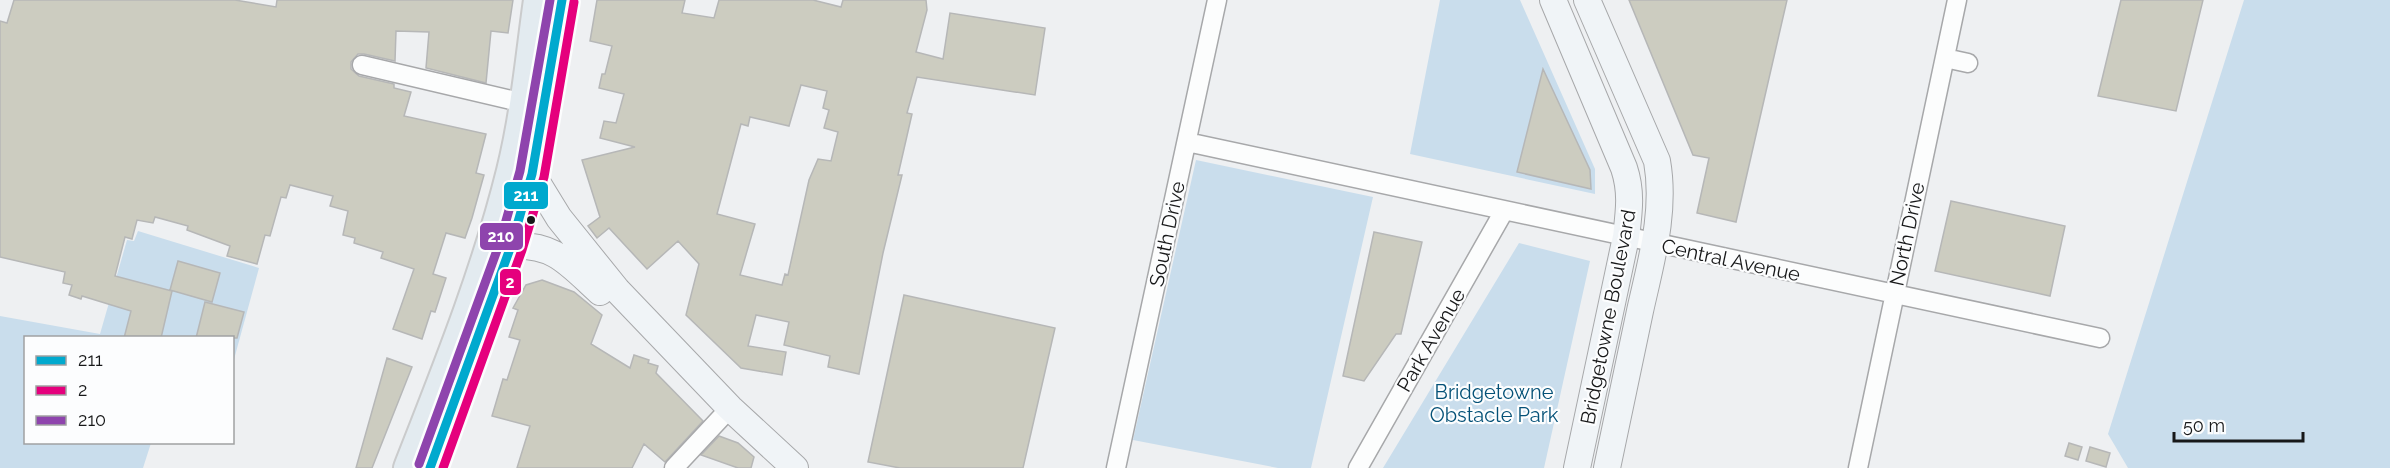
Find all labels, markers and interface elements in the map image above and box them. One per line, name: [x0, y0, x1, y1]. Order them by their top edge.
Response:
street label: South Drive: [1144, 179, 1190, 289]
street label: North Drive: [1884, 180, 1930, 288]
line badge: 211: [503, 181, 549, 210]
text: 211: [514, 186, 539, 205]
street label: Bridgetowne Boulevard: [1575, 207, 1641, 427]
unlabelled marker: [525, 214, 537, 226]
line badge: 210: [479, 222, 524, 251]
text: 210: [488, 227, 515, 246]
street label: Central Avenue: [1659, 234, 1803, 286]
line badge: 2: [499, 268, 522, 296]
text: 2: [505, 273, 515, 292]
street label: Park Avenue: [1392, 284, 1470, 396]
legend: [24, 336, 234, 444]
text: 211: [78, 349, 103, 370]
text: 2: [78, 379, 87, 400]
park label: Bridgetowne Obstacle Park: [1430, 380, 1559, 427]
scale bar: [2174, 405, 2303, 443]
text: 210: [78, 409, 106, 430]
text: 50 m: [2183, 415, 2225, 436]

